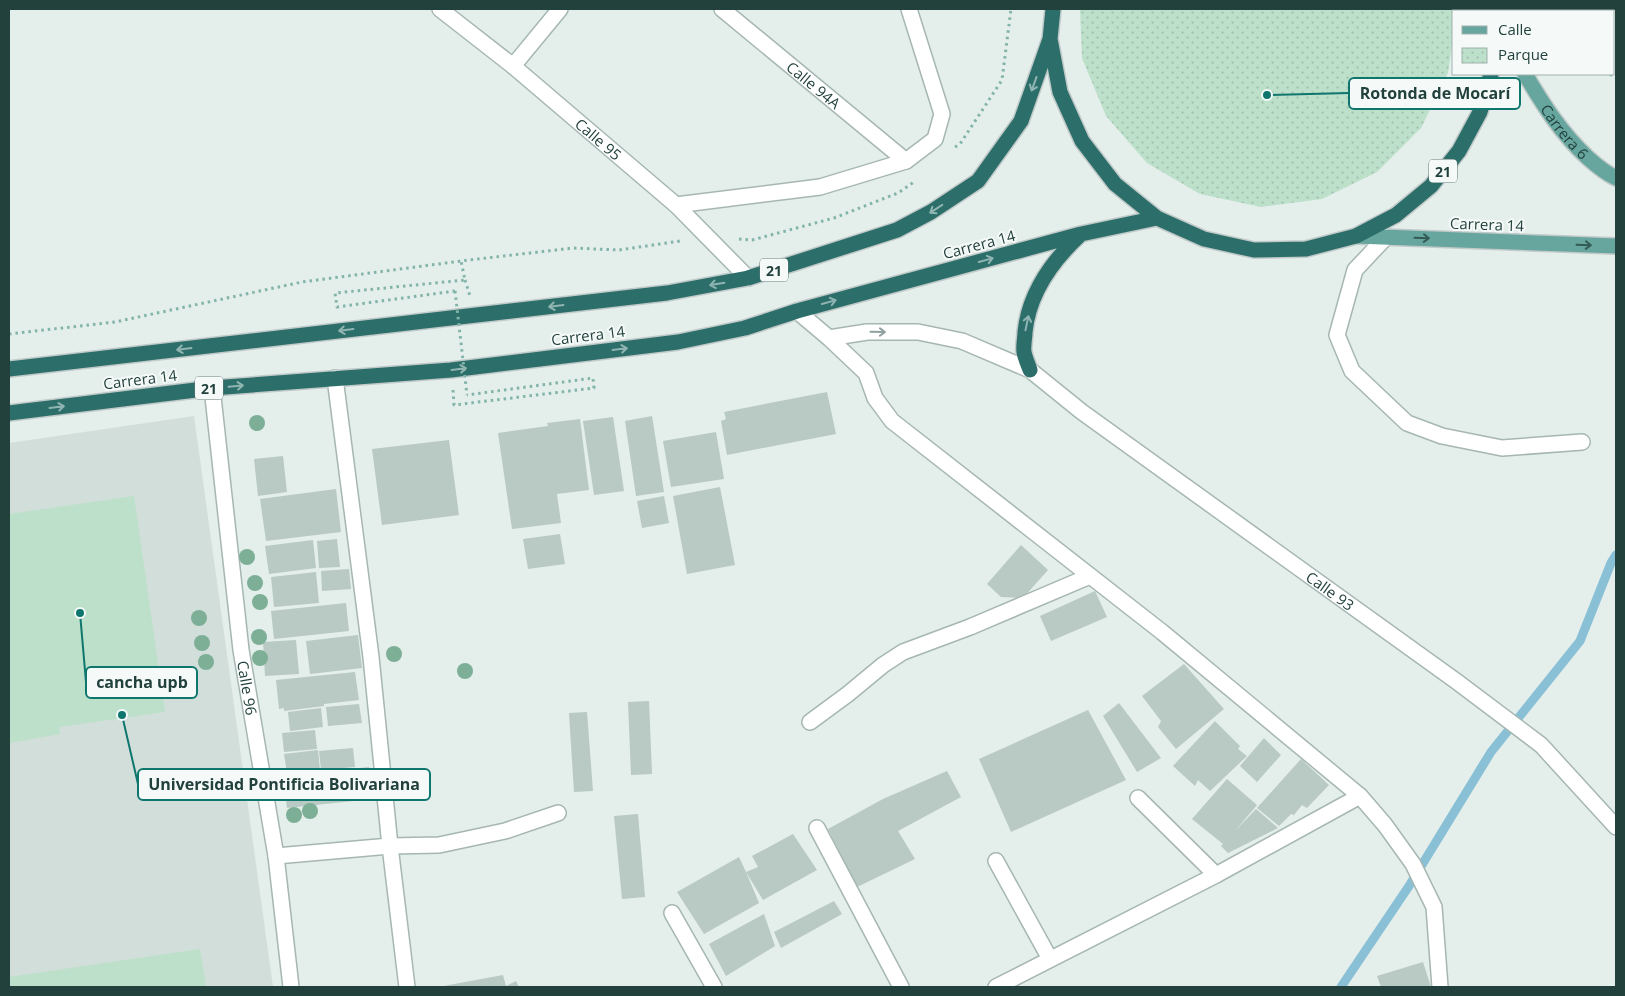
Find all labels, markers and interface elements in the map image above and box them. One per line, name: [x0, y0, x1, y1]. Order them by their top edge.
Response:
legend: [1452, 10, 1615, 75]
text: Calle: [1498, 19, 1532, 39]
text: Parque: [1498, 44, 1548, 64]
street label: Calle 94A: [783, 57, 845, 113]
one-way arrow: [1029, 76, 1038, 92]
callout: Rotonda de Mocarí: [1349, 78, 1520, 109]
text: Rotonda de Mocarí: [1360, 82, 1511, 104]
street label: Carrera 6: [1536, 100, 1593, 163]
street label: Calle 95: [571, 114, 626, 164]
road number: 21: [1429, 160, 1457, 182]
one-way arrow: [930, 204, 944, 214]
street label: Carrera 14: [1450, 213, 1525, 235]
street label: Carrera 14: [941, 225, 1018, 263]
one-way arrow: [1414, 234, 1430, 243]
one-way arrow: [1576, 240, 1592, 250]
one-way arrow: [977, 254, 993, 264]
road number: 21: [760, 258, 788, 282]
one-way arrow: [710, 279, 726, 289]
one-way arrow: [821, 297, 837, 307]
one-way arrow: [549, 301, 565, 311]
one-way arrow: [1023, 315, 1032, 331]
street label: Carrera 14: [550, 321, 626, 349]
one-way arrow: [338, 325, 354, 335]
one-way arrow: [869, 327, 885, 337]
one-way arrow: [176, 344, 192, 354]
one-way arrow: [611, 344, 627, 354]
one-way arrow: [450, 364, 466, 374]
street label: Carrera 14: [102, 365, 178, 393]
road number: 21: [195, 376, 223, 399]
one-way arrow: [228, 382, 244, 391]
one-way arrow: [49, 402, 65, 412]
street label: Calle 93: [1302, 566, 1358, 615]
street label: Calle 96: [233, 659, 262, 717]
callout: cancha upb: [86, 667, 197, 698]
text: cancha upb: [96, 671, 188, 693]
callout: Universidad Pontificia Bolivariana: [138, 769, 430, 800]
text: Universidad Pontificia Bolivariana: [148, 773, 420, 795]

